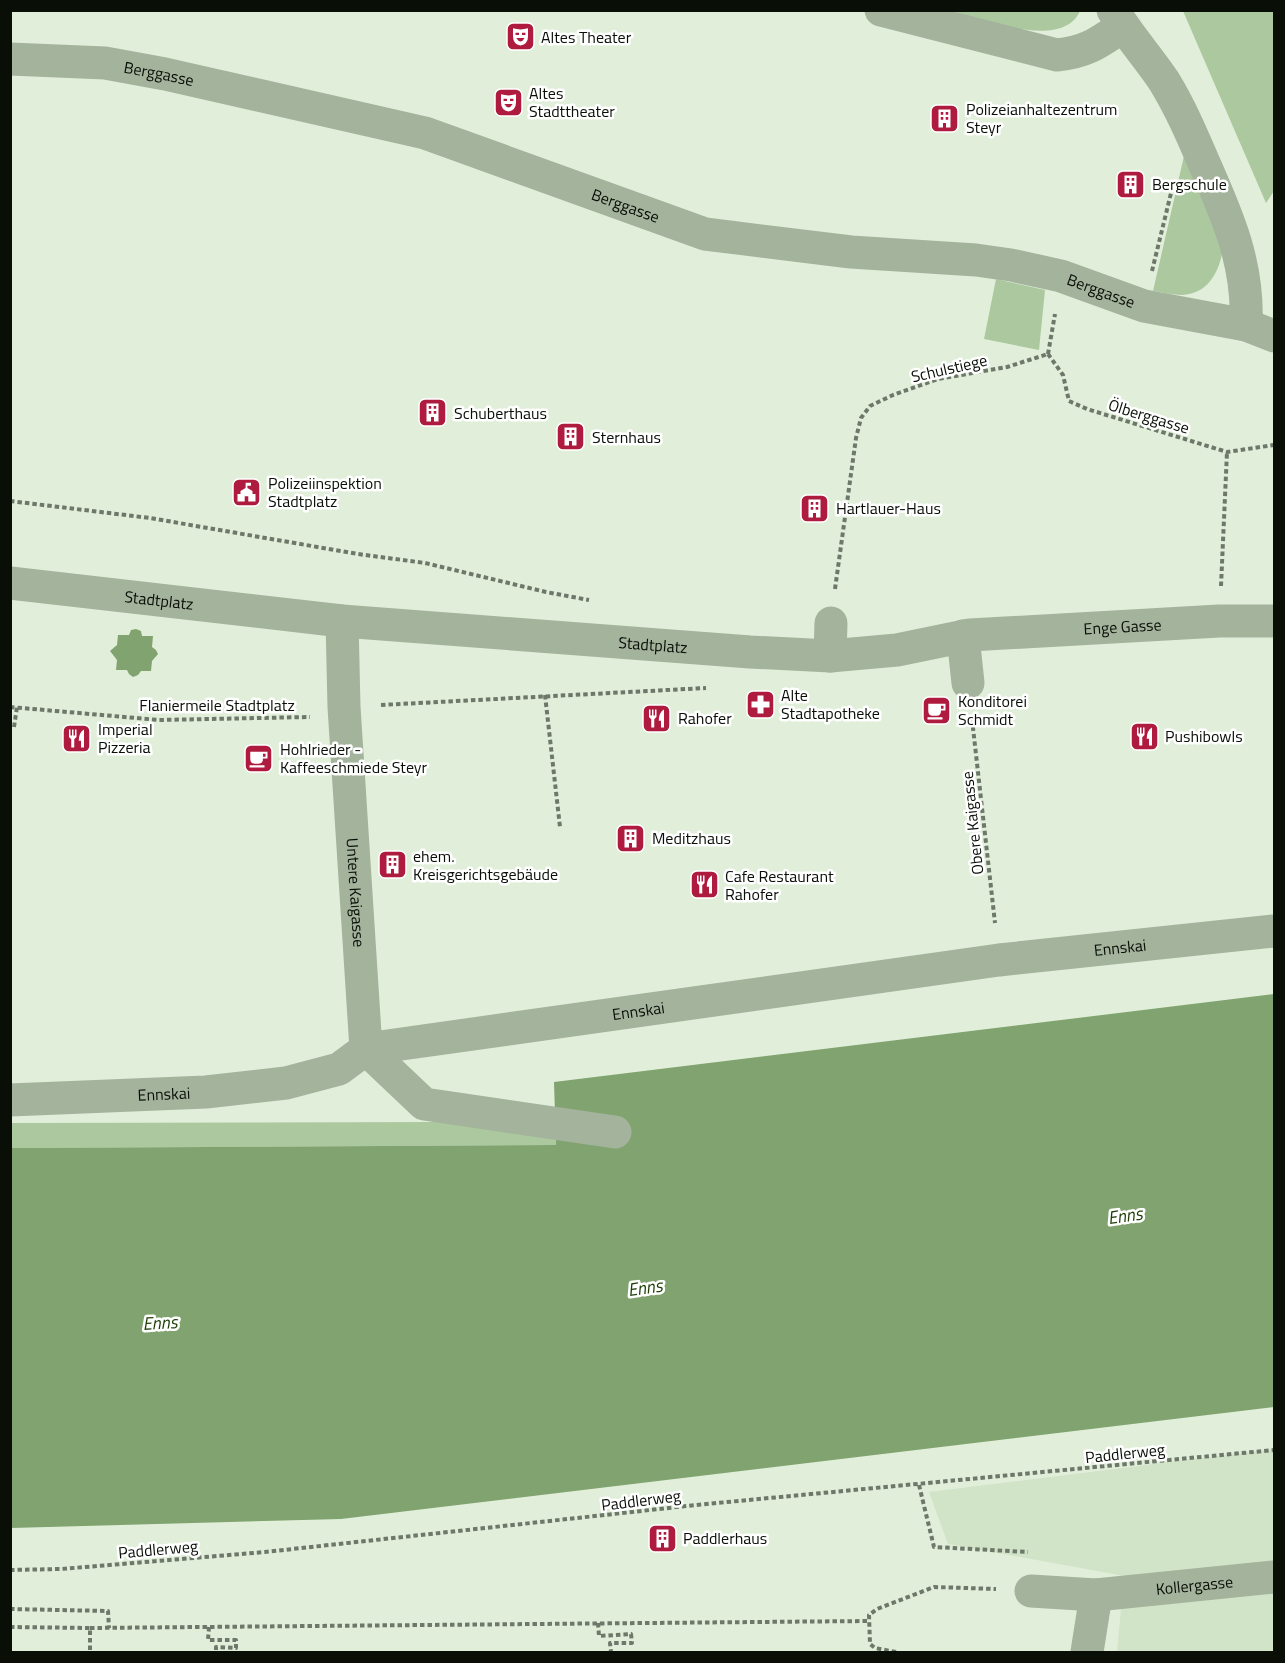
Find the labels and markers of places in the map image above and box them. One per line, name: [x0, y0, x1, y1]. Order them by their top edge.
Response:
theatre icon: Altes Theater: [504, 21, 536, 53]
place label: Altes Theater: [541, 25, 632, 49]
place label: Altes Stadttheater: [529, 81, 615, 123]
theatre icon: Altes Stadttheater: [492, 86, 524, 118]
place label: Polizeianhaltezentrum Steyr: [966, 97, 1117, 139]
building icon: Polizeianhaltezentrum Steyr: [929, 102, 961, 134]
building icon: Bergschule: [1115, 168, 1147, 200]
place label: Bergschule: [1152, 172, 1227, 196]
building icon: Schuberthaus: [417, 397, 449, 429]
place label: Schuberthaus: [454, 401, 547, 425]
building icon: Sternhaus: [555, 421, 587, 453]
place label: Sternhaus: [592, 425, 661, 449]
place label: Polizeiinspektion Stadtplatz: [268, 471, 382, 513]
public building icon: Polizeiinspektion Stadtplatz: [231, 476, 263, 508]
building icon: Hartlauer-Haus: [799, 492, 831, 524]
place label: Hartlauer-Haus: [836, 496, 941, 520]
place label: Alte Stadtapotheke: [781, 683, 880, 725]
pharmacy icon: Alte Stadtapotheke: [744, 688, 776, 720]
place label: Konditorei Schmidt: [958, 689, 1027, 731]
cafe icon: Konditorei Schmidt: [921, 694, 953, 726]
restaurant icon: Rahofer: [641, 702, 673, 734]
place label: Rahofer: [678, 706, 732, 730]
place label: Imperial Pizzeria: [98, 717, 153, 759]
restaurant icon: Pushibowls: [1128, 720, 1160, 752]
restaurant icon: Imperial Pizzeria: [61, 722, 93, 754]
place label: Pushibowls: [1165, 724, 1243, 748]
place label: Hohlrieder - Kaffeeschmiede Steyr: [280, 737, 428, 779]
cafe icon: Hohlrieder - Kaffeeschmiede Steyr: [243, 742, 275, 774]
building icon: Meditzhaus: [615, 822, 647, 854]
place label: Meditzhaus: [652, 826, 731, 850]
place label: ehem. Kreisgerichtsgebäude: [413, 844, 558, 886]
building icon: ehem. Kreisgerichtsgebäude: [376, 849, 408, 881]
place label: Cafe Restaurant Rahofer: [725, 864, 834, 906]
restaurant icon: Cafe Restaurant Rahofer: [688, 869, 720, 901]
building icon: Paddlerhaus: [646, 1522, 678, 1554]
place label: Paddlerhaus: [683, 1526, 767, 1550]

